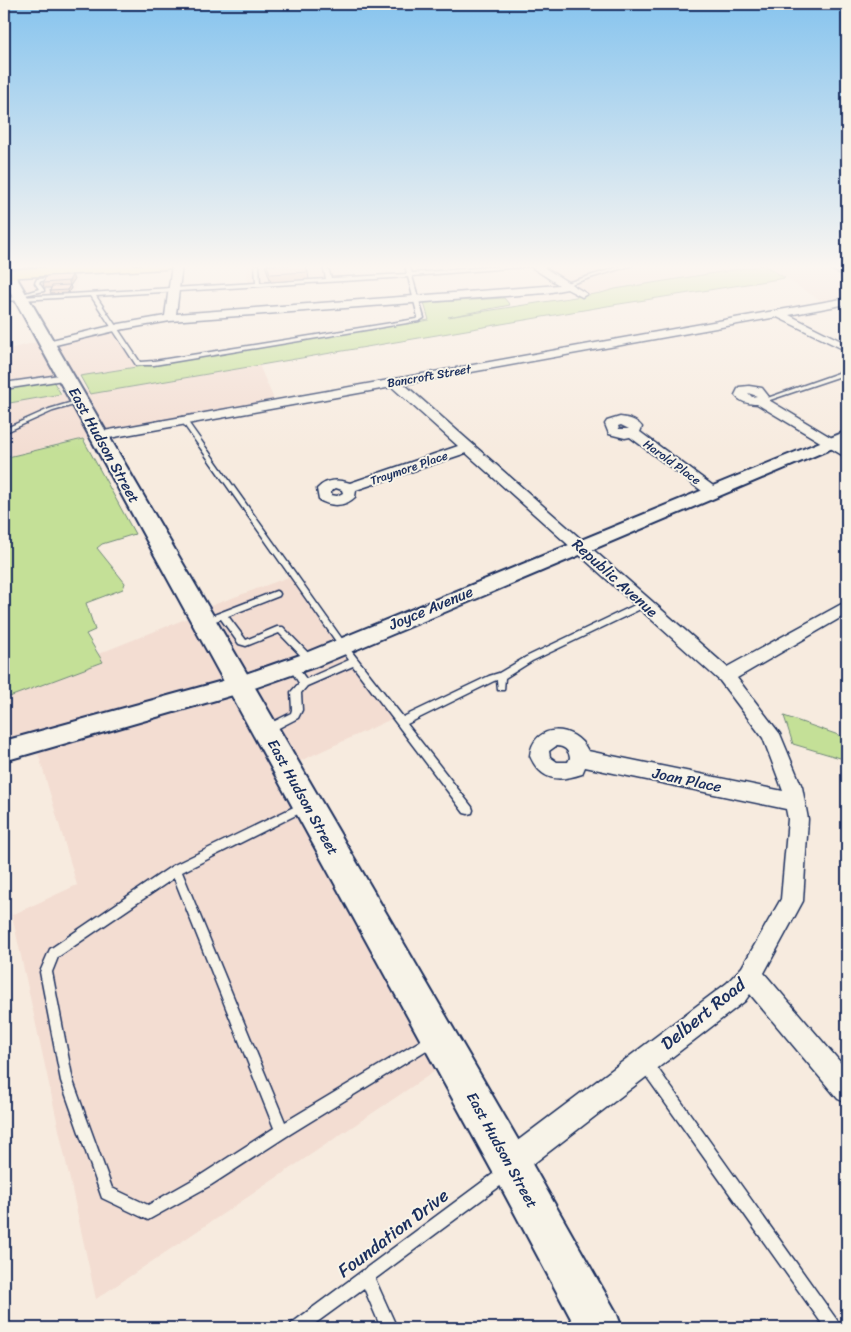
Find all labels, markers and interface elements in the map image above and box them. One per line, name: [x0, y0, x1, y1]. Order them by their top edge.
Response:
street label: Bancroft Street: [385, 358, 474, 394]
street label: East Hudson Street: [61, 382, 147, 508]
street label: Harold Place: [638, 433, 706, 491]
street label: Traymore Place: [367, 444, 451, 492]
street label: Republic Avenue: [566, 532, 664, 624]
street label: Joyce Avenue: [384, 578, 477, 638]
street label: East Hudson Street: [260, 734, 346, 860]
street label: Joan Place: [649, 760, 724, 800]
street label: Delbert Road: [653, 968, 754, 1059]
street label: East Hudson Street: [459, 1087, 545, 1213]
street label: Foundation Drive: [330, 1180, 456, 1286]

